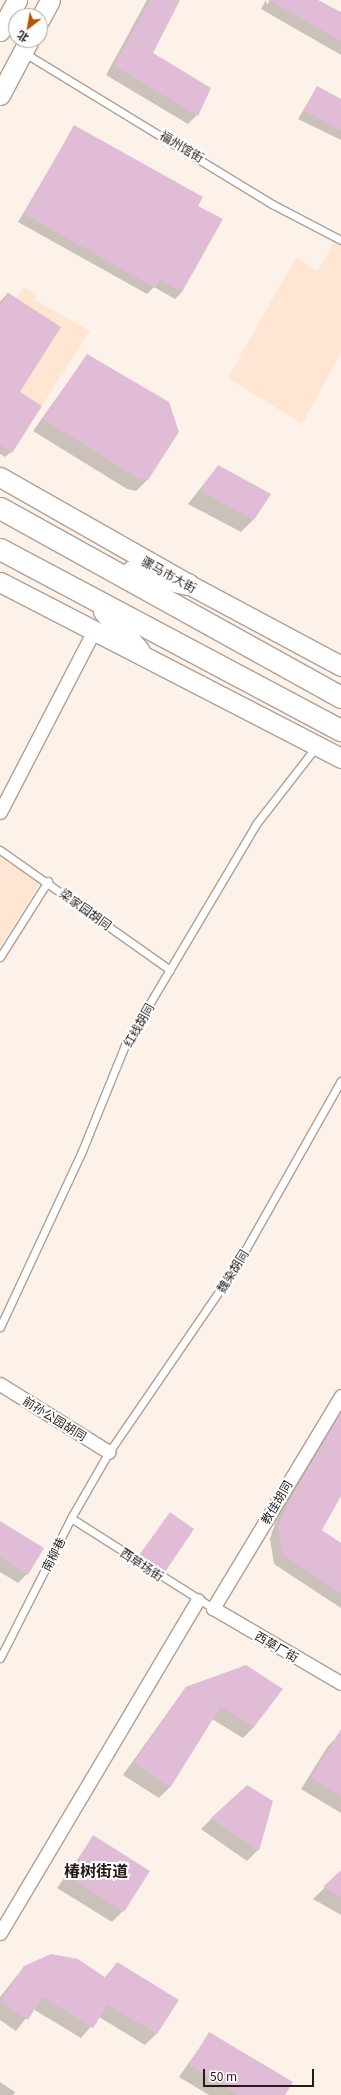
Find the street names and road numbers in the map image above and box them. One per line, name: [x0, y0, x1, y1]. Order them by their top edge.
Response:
street label: 福州馆街: [158, 127, 206, 165]
street label: 骡马市大街: [139, 553, 199, 595]
street label: 梁家园胡同: [57, 886, 115, 932]
street label: 红线胡同: [120, 1001, 156, 1049]
street label: 魏染胡同: [213, 1247, 251, 1295]
street label: 前孙公园胡同: [21, 1393, 89, 1443]
street label: 教佳胡同: [257, 1478, 295, 1526]
street label: 南柳巷: [38, 1535, 68, 1573]
street label: 西草场街: [118, 1545, 166, 1583]
street label: 西草厂街: [253, 1628, 301, 1664]

